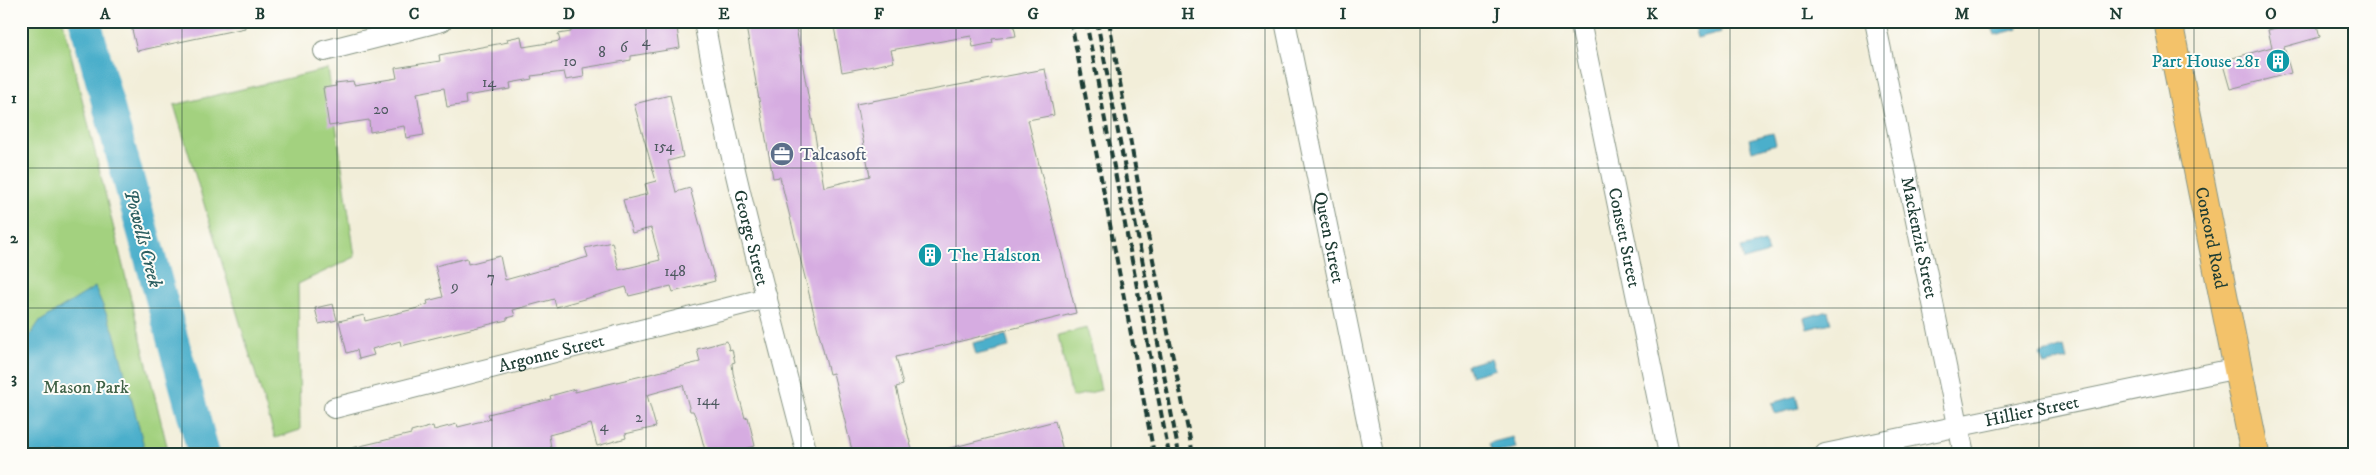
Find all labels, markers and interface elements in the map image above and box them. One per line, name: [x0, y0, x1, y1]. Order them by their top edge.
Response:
text: A: [99, 4, 111, 24]
text: B: [255, 4, 265, 24]
text: C: [409, 4, 419, 24]
text: D: [563, 4, 575, 24]
text: E: [718, 4, 730, 24]
text: F: [874, 4, 884, 24]
text: G: [1027, 4, 1039, 24]
text: H: [1181, 4, 1195, 24]
text: I: [1340, 4, 1347, 24]
text: J: [1492, 4, 1501, 24]
text: K: [1646, 4, 1658, 24]
text: L: [1801, 4, 1813, 24]
text: M: [1955, 4, 1970, 24]
text: N: [2109, 4, 2123, 24]
text: O: [2265, 4, 2277, 24]
house number: 4: [642, 32, 651, 51]
house number: 6: [620, 38, 629, 57]
house number: 8: [598, 43, 606, 62]
building icon: Part House 281: [2265, 48, 2291, 74]
place label: Part House 281: [2152, 51, 2260, 73]
house number: 10: [563, 52, 577, 71]
house number: 14: [482, 73, 496, 92]
text: 1: [11, 88, 17, 108]
house number: 20: [373, 100, 389, 119]
house number: 154: [654, 137, 675, 156]
office icon: Talcasoft: [769, 141, 795, 167]
place label: Talcasoft: [800, 144, 867, 166]
street label: Mackenzie Street: [1895, 175, 1942, 301]
street label: Concord Road: [2190, 185, 2232, 291]
water label: Powells Creek: [118, 186, 167, 290]
street label: Consett Street: [1603, 186, 1645, 290]
street label: George Street: [728, 188, 773, 289]
street label: Queen Street: [1308, 190, 1349, 286]
text: 2: [10, 228, 19, 248]
building icon: The Halston: [917, 242, 943, 268]
place label: The Halston: [948, 245, 1041, 267]
house number: 148: [664, 262, 686, 281]
house number: 7: [487, 268, 495, 287]
house number: 9: [450, 277, 459, 296]
street label: Argonne Street: [496, 330, 607, 378]
text: 3: [11, 368, 17, 388]
park label: Mason Park: [43, 377, 129, 399]
house number: 144: [697, 391, 720, 410]
street label: Hillier Street: [1983, 391, 2081, 433]
house number: 2: [635, 408, 643, 427]
house number: 4: [600, 417, 609, 436]

